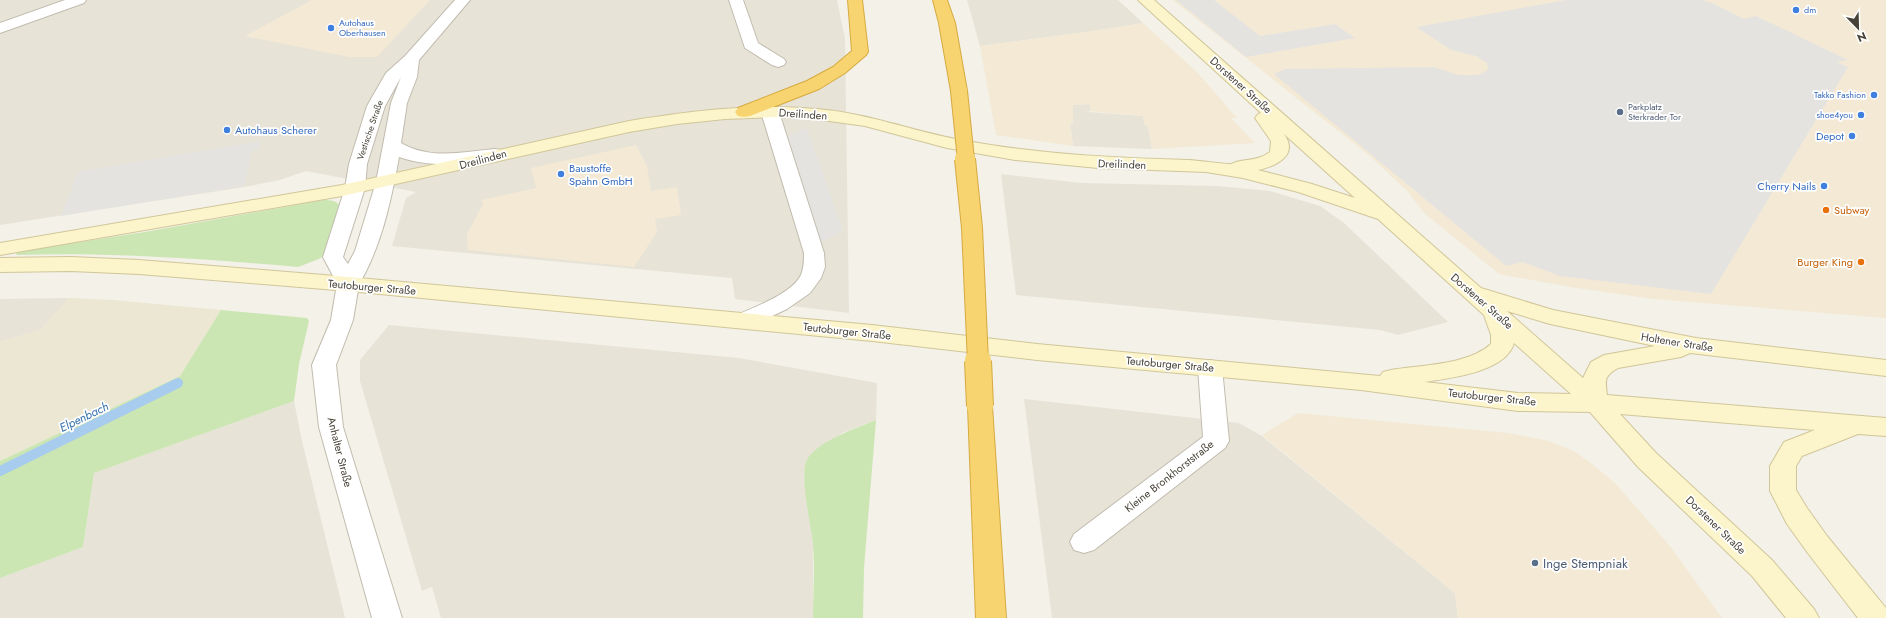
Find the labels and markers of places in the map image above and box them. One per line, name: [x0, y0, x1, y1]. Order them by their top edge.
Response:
place label: dm: [1804, 3, 1816, 16]
marker: dm: [1791, 5, 1801, 15]
place label: Autohaus Oberhausen: [339, 16, 386, 39]
marker: Autohaus Oberhausen: [326, 23, 336, 33]
place label: Takko Fashion: [1814, 88, 1866, 101]
marker: Takko Fashion: [1869, 90, 1879, 100]
place label: Parkplatz Sterkrader Tor: [1628, 100, 1682, 123]
marker: Parkplatz Sterkrader Tor: [1615, 107, 1625, 117]
place label: shoe4you: [1816, 108, 1853, 121]
marker: shoe4you: [1856, 110, 1866, 120]
place label: Autohaus Scherer: [235, 122, 317, 138]
marker: Autohaus Scherer: [222, 125, 232, 135]
place label: Depot: [1816, 128, 1844, 144]
marker: Depot: [1847, 131, 1857, 141]
place label: Baustoffe Spahn GmbH: [569, 160, 633, 189]
marker: Baustoffe Spahn GmbH: [556, 169, 566, 179]
place label: Cherry Nails: [1757, 178, 1817, 194]
marker: Cherry Nails: [1819, 181, 1829, 191]
place label: Subway: [1834, 202, 1870, 218]
marker: Subway: [1821, 205, 1831, 215]
place label: Burger King: [1797, 254, 1853, 270]
marker: Burger King: [1856, 257, 1866, 267]
place label: Inge Stempniak: [1543, 554, 1628, 573]
marker: Inge Stempniak: [1530, 558, 1540, 568]

